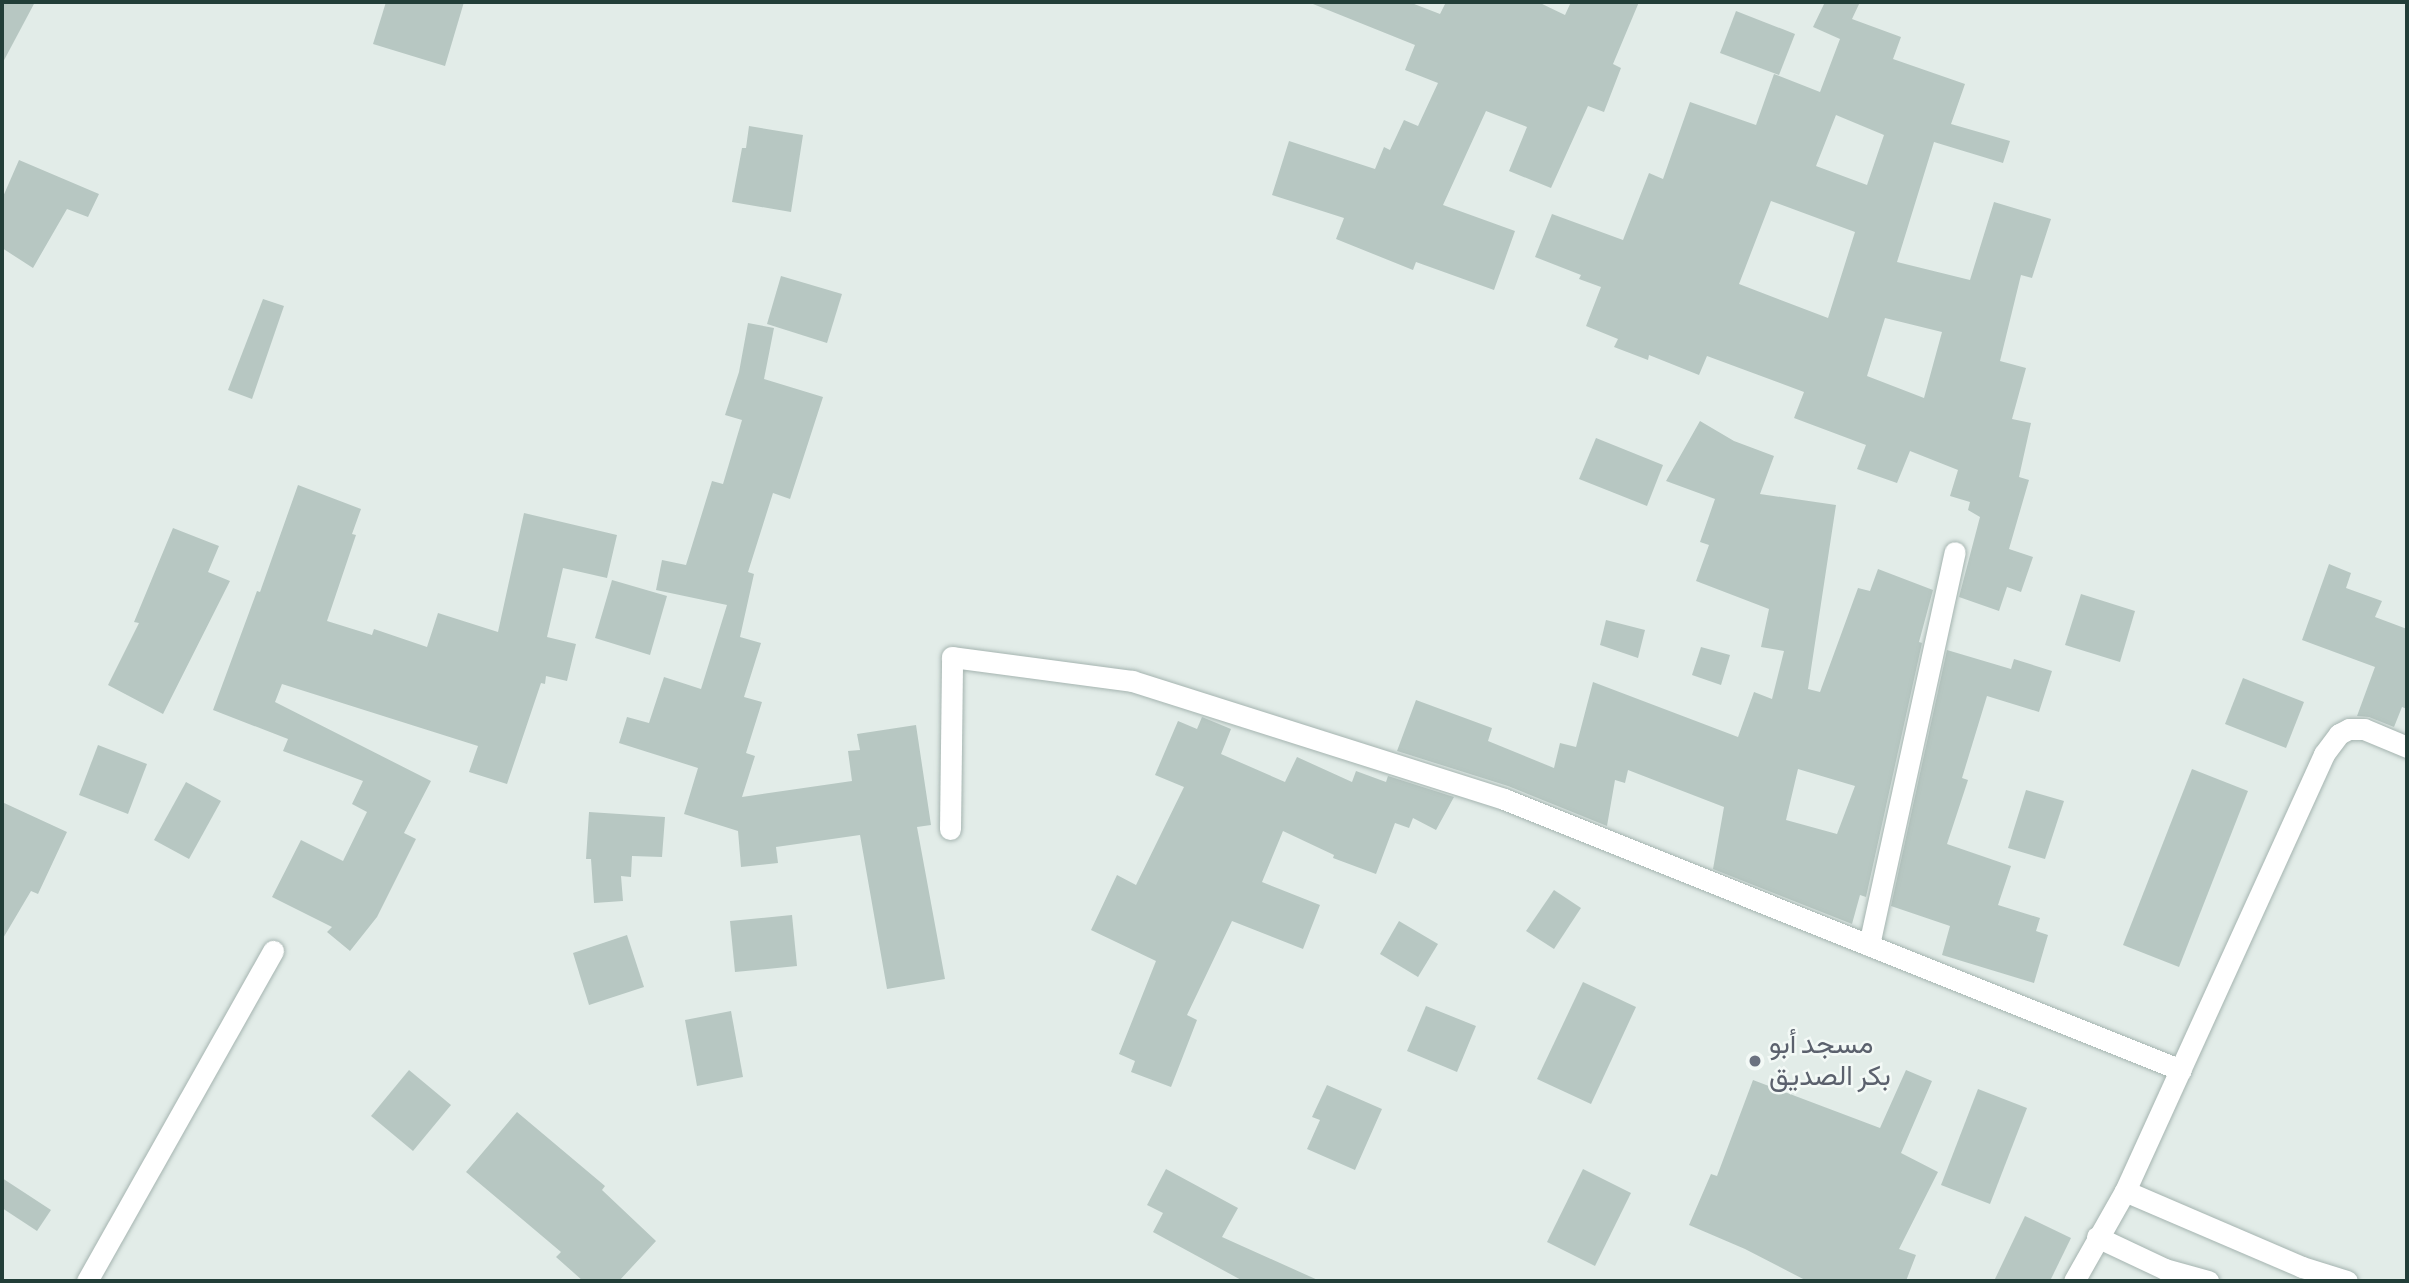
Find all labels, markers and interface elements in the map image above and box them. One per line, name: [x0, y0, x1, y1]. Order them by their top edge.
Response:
place label: مسجد أبو بكر الصديق: [1769, 1028, 1891, 1094]
marker: مسجد أبو بكر الصديق: [1747, 1053, 1763, 1069]

